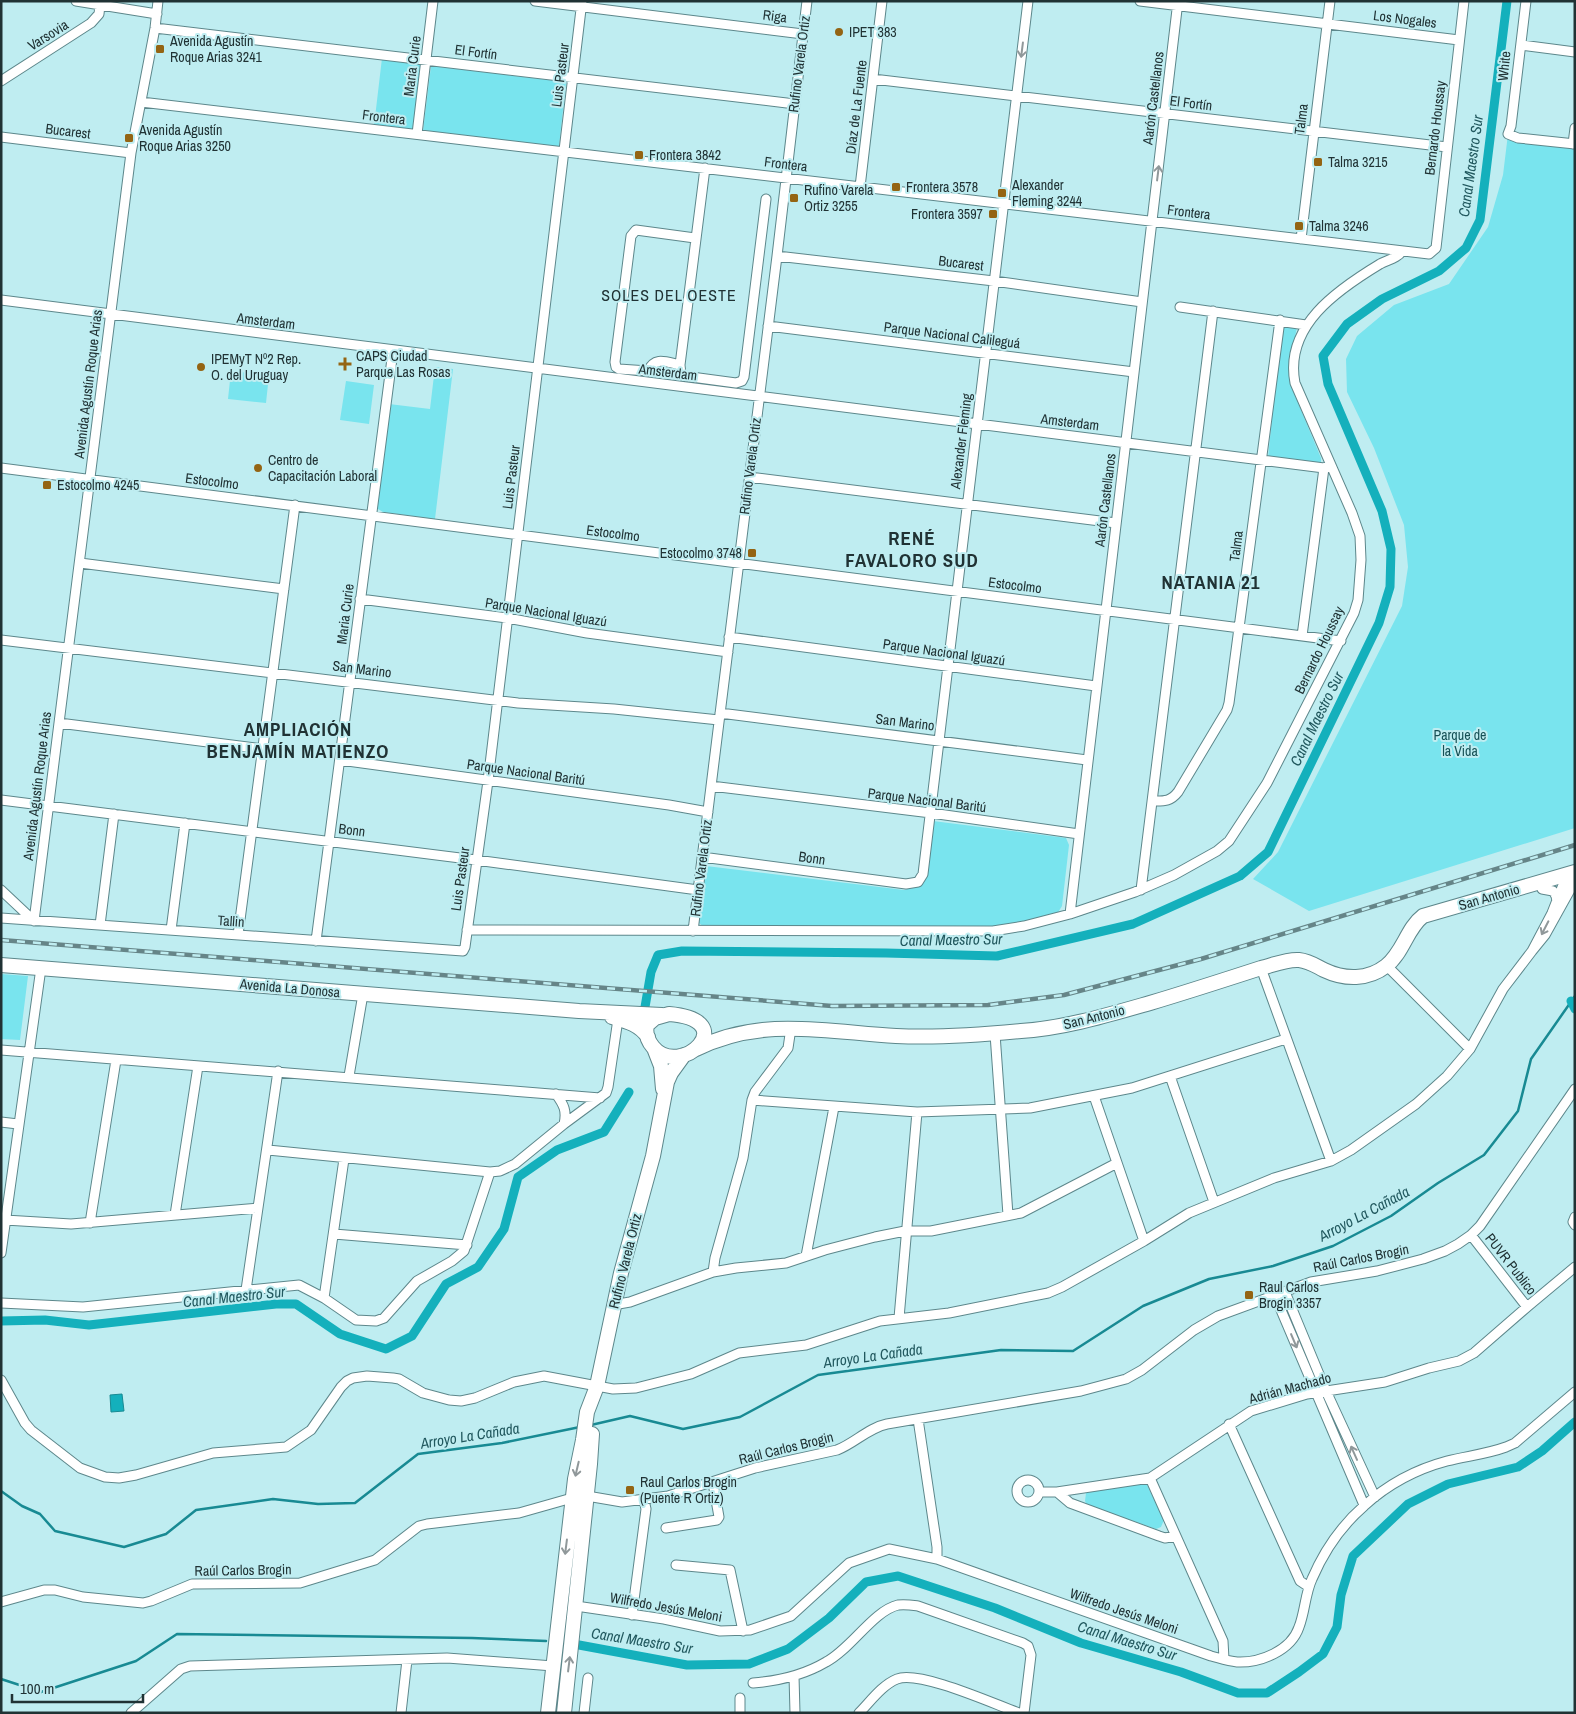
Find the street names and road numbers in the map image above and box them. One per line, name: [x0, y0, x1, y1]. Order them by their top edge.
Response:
street label: Riga: [762, 6, 789, 26]
street label: Los Nogales: [1372, 6, 1438, 32]
street label: Rufino Varela Ortiz: [784, 14, 814, 113]
street label: Varsovia: [24, 15, 72, 54]
street label: Maria Curie: [399, 35, 425, 97]
street label: El Fortín: [454, 40, 498, 64]
street label: Luis Pasteur: [547, 42, 573, 108]
street label: Aarón Castellanos: [1138, 50, 1168, 147]
street label: White: [1493, 50, 1515, 82]
street label: Díaz de La Fuente: [841, 59, 871, 155]
street label: Bernardo Houssay: [1420, 79, 1450, 176]
street label: El Fortín: [1169, 91, 1213, 115]
street label: Talma: [1290, 102, 1312, 135]
street label: Frontera: [361, 105, 407, 129]
street label: Bucarest: [44, 119, 92, 143]
street label: Frontera: [763, 152, 809, 176]
street label: Frontera: [1166, 200, 1212, 224]
street label: Bucarest: [937, 251, 985, 275]
street label: Avenida Agustín Roque Arias: [70, 308, 106, 460]
street label: Amsterdam: [235, 308, 296, 334]
street label: Parque Nacional Calileguá: [883, 318, 1022, 352]
street label: Amsterdam: [637, 359, 698, 385]
street label: Alexander Fleming: [946, 391, 976, 491]
street label: Amsterdam: [1039, 409, 1100, 435]
street label: Rufino Varela Ortiz: [735, 416, 765, 515]
street label: Luis Pasteur: [498, 444, 524, 510]
street label: Aarón Castellanos: [1090, 452, 1120, 549]
street label: Estocolmo: [184, 469, 240, 493]
street label: Estocolmo: [585, 521, 641, 545]
street label: Talma: [1225, 529, 1247, 562]
street label: Estocolmo: [987, 573, 1043, 597]
street label: Maria Curie: [332, 583, 358, 645]
street label: Parque Nacional Iguazú: [484, 593, 608, 631]
street label: Bernardo Houssay: [1290, 603, 1348, 697]
street label: Parque Nacional Iguazú: [882, 635, 1006, 669]
street label: San Marino: [331, 656, 393, 682]
street label: San Marino: [874, 709, 936, 735]
street label: Avenida Agustín Roque Arias: [19, 710, 55, 862]
street label: Parque Nacional Baritú: [466, 755, 586, 789]
street label: Parque Nacional Baritú: [867, 784, 987, 816]
street label: Rufino Varela Ortiz: [686, 818, 716, 917]
street label: Bonn: [338, 819, 366, 841]
street label: Luis Pasteur: [447, 846, 473, 912]
street label: Bonn: [797, 847, 827, 869]
street label: San Antonio: [1456, 880, 1522, 914]
street label: Tallin: [217, 911, 245, 931]
street label: Avenida La Donosa: [238, 975, 342, 1001]
street label: San Antonio: [1061, 1001, 1127, 1033]
street label: Rufino Varela Ortiz: [604, 1211, 646, 1310]
street label: PUVR Publico: [1481, 1230, 1541, 1298]
street label: Raúl Carlos Brogin: [1312, 1240, 1410, 1276]
street label: Adrián Machado: [1246, 1368, 1333, 1408]
street label: Raúl Carlos Brogin: [737, 1428, 835, 1468]
street label: Raúl Carlos Brogin: [194, 1560, 292, 1580]
street label: Wilfredo Jesús Meloni: [1067, 1584, 1181, 1638]
street label: Wilfredo Jesús Meloni: [609, 1588, 723, 1626]

